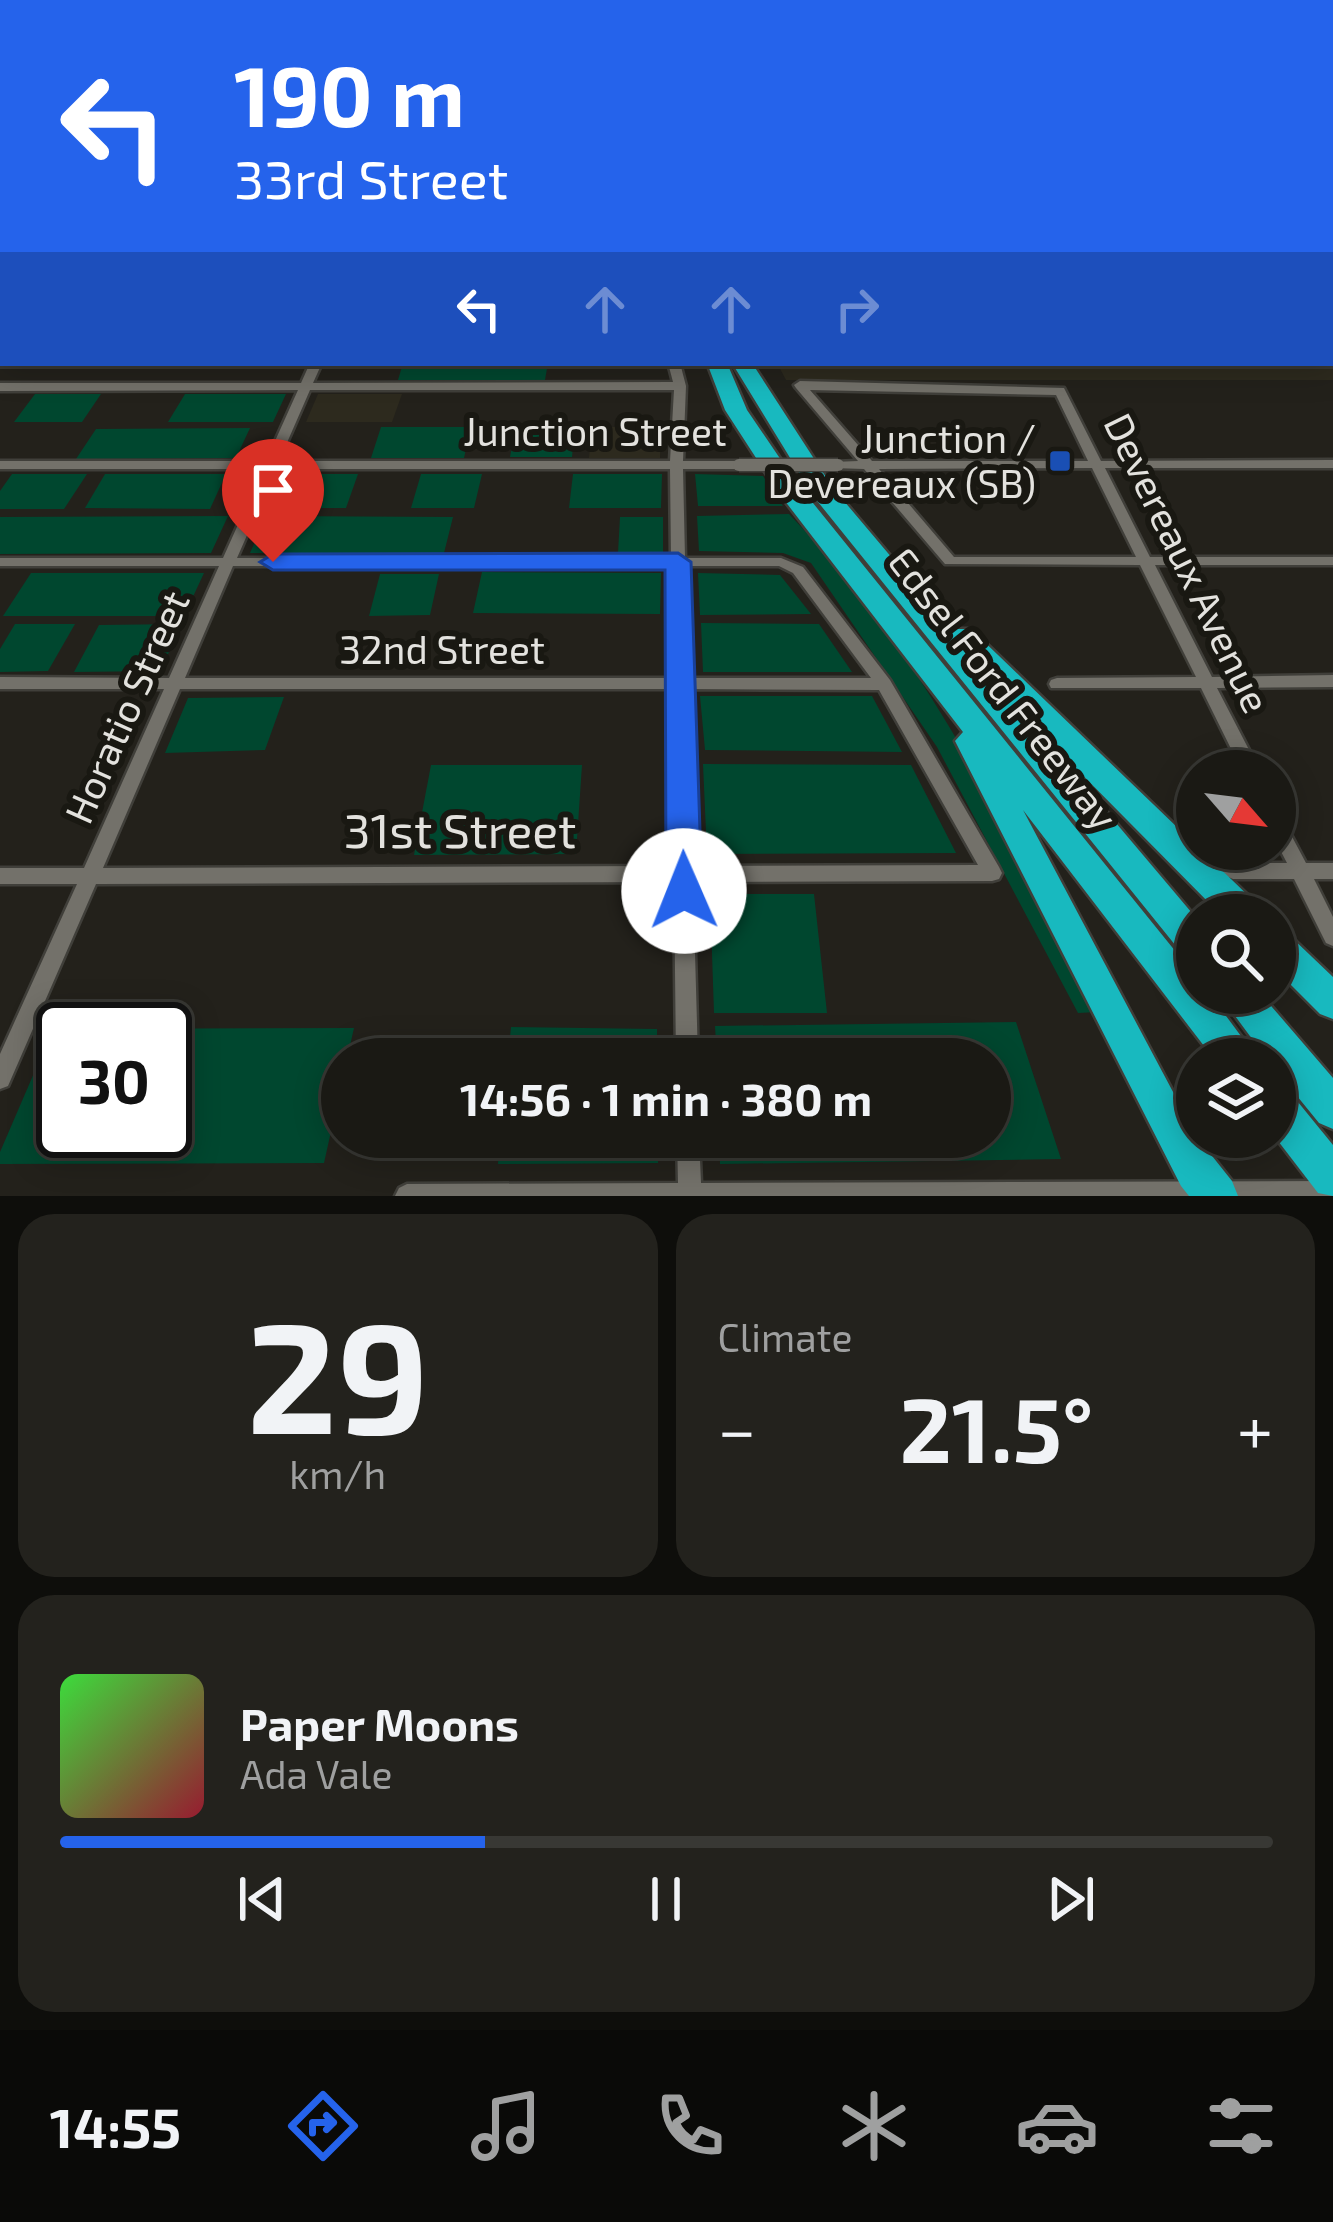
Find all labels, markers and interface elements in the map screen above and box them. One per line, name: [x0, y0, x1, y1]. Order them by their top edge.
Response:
text: 190 m: [234, 43, 465, 144]
icon: left: [36, 48, 192, 204]
text: 33rd Street: [234, 145, 508, 210]
icon: left: [446, 276, 512, 342]
icon: ahead: [572, 276, 638, 342]
icon: ahead: [698, 276, 764, 342]
icon: right: [824, 276, 890, 342]
street label: Devereaux Avenue: [1096, 405, 1281, 720]
street label: Junction Street: [463, 407, 727, 454]
place label: Junction / Devereaux (SB): [768, 414, 1036, 506]
pin: [222, 439, 324, 562]
marker: Junction / Devereaux (SB): [1047, 448, 1073, 474]
icon: arrive: [240, 457, 306, 523]
street label: Edsel Ford Freeway: [880, 538, 1129, 838]
street label: Horatio Street: [54, 583, 198, 830]
street label: 32nd Street: [339, 625, 545, 672]
north arrow: [1176, 750, 1296, 870]
map controls: [1176, 750, 1296, 1158]
street label: 31st Street: [344, 800, 576, 858]
position arrow: [621, 828, 747, 954]
button: search: [1176, 894, 1296, 1014]
speed limit sign: 30: [36, 1002, 192, 1158]
button: layers: [1176, 1038, 1296, 1158]
text: 14:56 · 1 min · 380 m: [460, 1071, 872, 1125]
text: 29: [246, 1278, 429, 1465]
text: Climate: [718, 1313, 852, 1360]
text: 21.5°: [899, 1373, 1093, 1481]
text: −: [718, 1388, 756, 1467]
text: +: [1237, 1388, 1273, 1467]
text: km/h: [289, 1450, 386, 1497]
text: Paper Moons: [240, 1696, 519, 1750]
text: Ada Vale: [240, 1750, 392, 1797]
icon: previous: [229, 1866, 295, 1932]
icon: pause: [633, 1866, 699, 1932]
icon: next: [1038, 1866, 1104, 1932]
icon: directions: [281, 2084, 365, 2168]
icon: music: [464, 2084, 548, 2168]
icon: phone: [648, 2084, 732, 2168]
icon: climate: [832, 2084, 916, 2168]
icon: car: [1015, 2084, 1099, 2168]
icon: filters: [1199, 2084, 1283, 2168]
text: 14:55: [50, 2094, 181, 2159]

